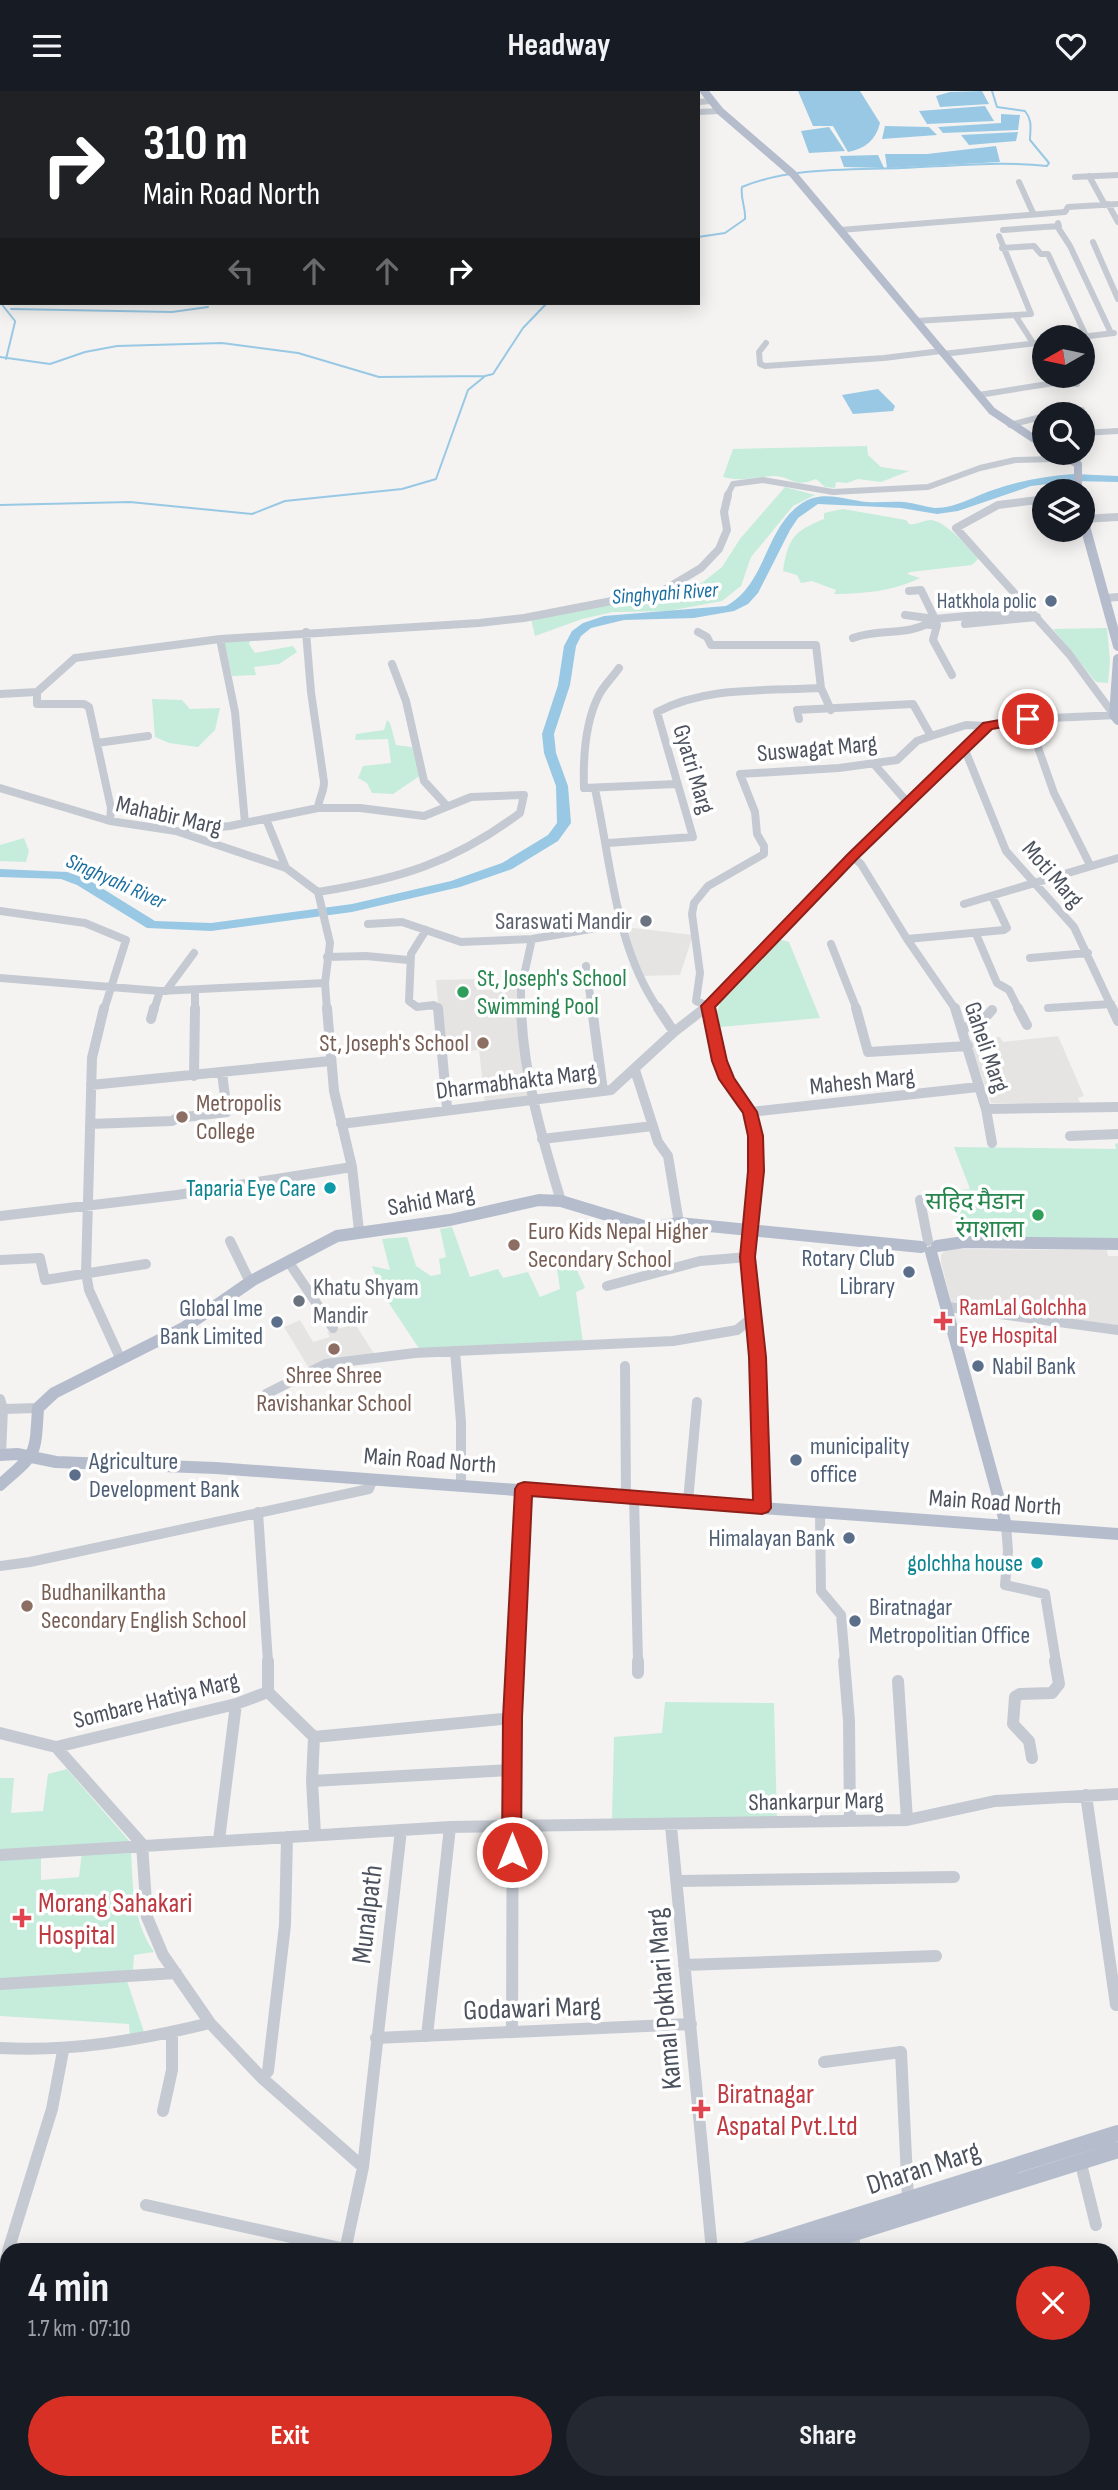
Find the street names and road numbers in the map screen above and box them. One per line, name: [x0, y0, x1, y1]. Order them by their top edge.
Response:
street label: Gyatri Marg: [666, 721, 721, 817]
street label: Suswagat Marg: [756, 729, 878, 768]
street label: Mahabir Marg: [113, 789, 224, 842]
street label: Moti Marg: [1016, 835, 1090, 914]
street label: Gaheli Marg: [958, 998, 1015, 1096]
street label: Dharmabhakta Marg: [434, 1057, 598, 1106]
street label: Mahesh Marg: [808, 1062, 916, 1101]
street label: Sahid Marg: [386, 1179, 477, 1222]
street label: Main Road North: [363, 1441, 497, 1480]
street label: Main Road North: [928, 1483, 1062, 1522]
street label: Sombare Hatiya Marg: [70, 1666, 242, 1735]
street label: Shankarpur Marg: [748, 1786, 884, 1817]
street label: Munalpath: [345, 1863, 390, 1965]
street label: Kamal Pokhari Marg: [640, 1907, 689, 2091]
street label: Godawari Marg: [463, 1990, 601, 2027]
street label: Dharan Marg: [863, 2135, 984, 2202]

